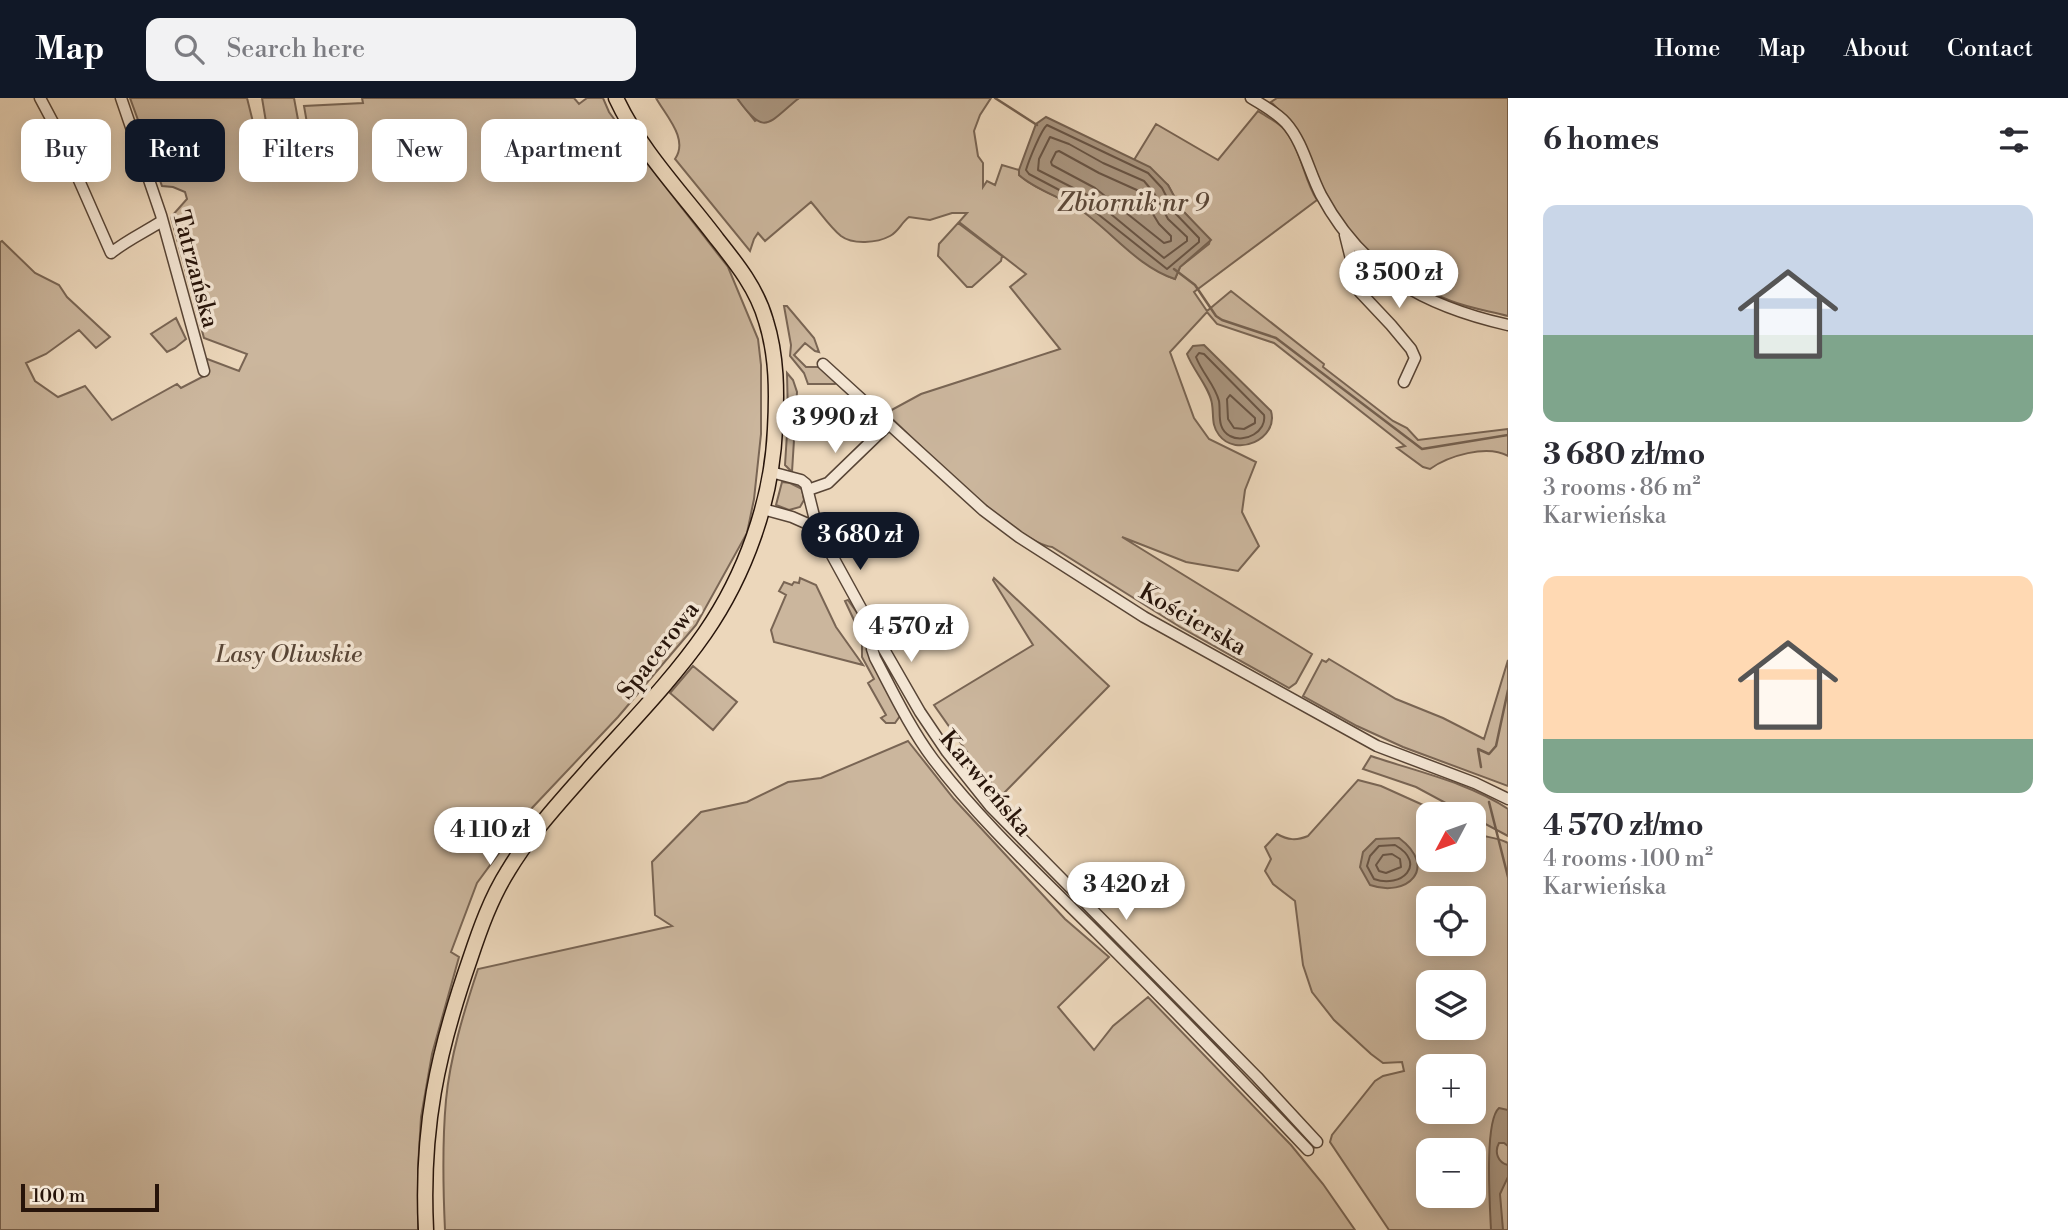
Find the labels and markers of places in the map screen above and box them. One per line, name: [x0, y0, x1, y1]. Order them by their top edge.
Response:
pin: 3 500 zł: [1327, 250, 1471, 310]
pin: 3 990 zł: [763, 396, 907, 455]
pin: 3 680 zł: [788, 512, 932, 572]
pin: 4 570 zł: [839, 604, 983, 664]
pin: 4 110 zł: [418, 808, 562, 867]
pin: 3 420 zł: [1054, 862, 1198, 922]

